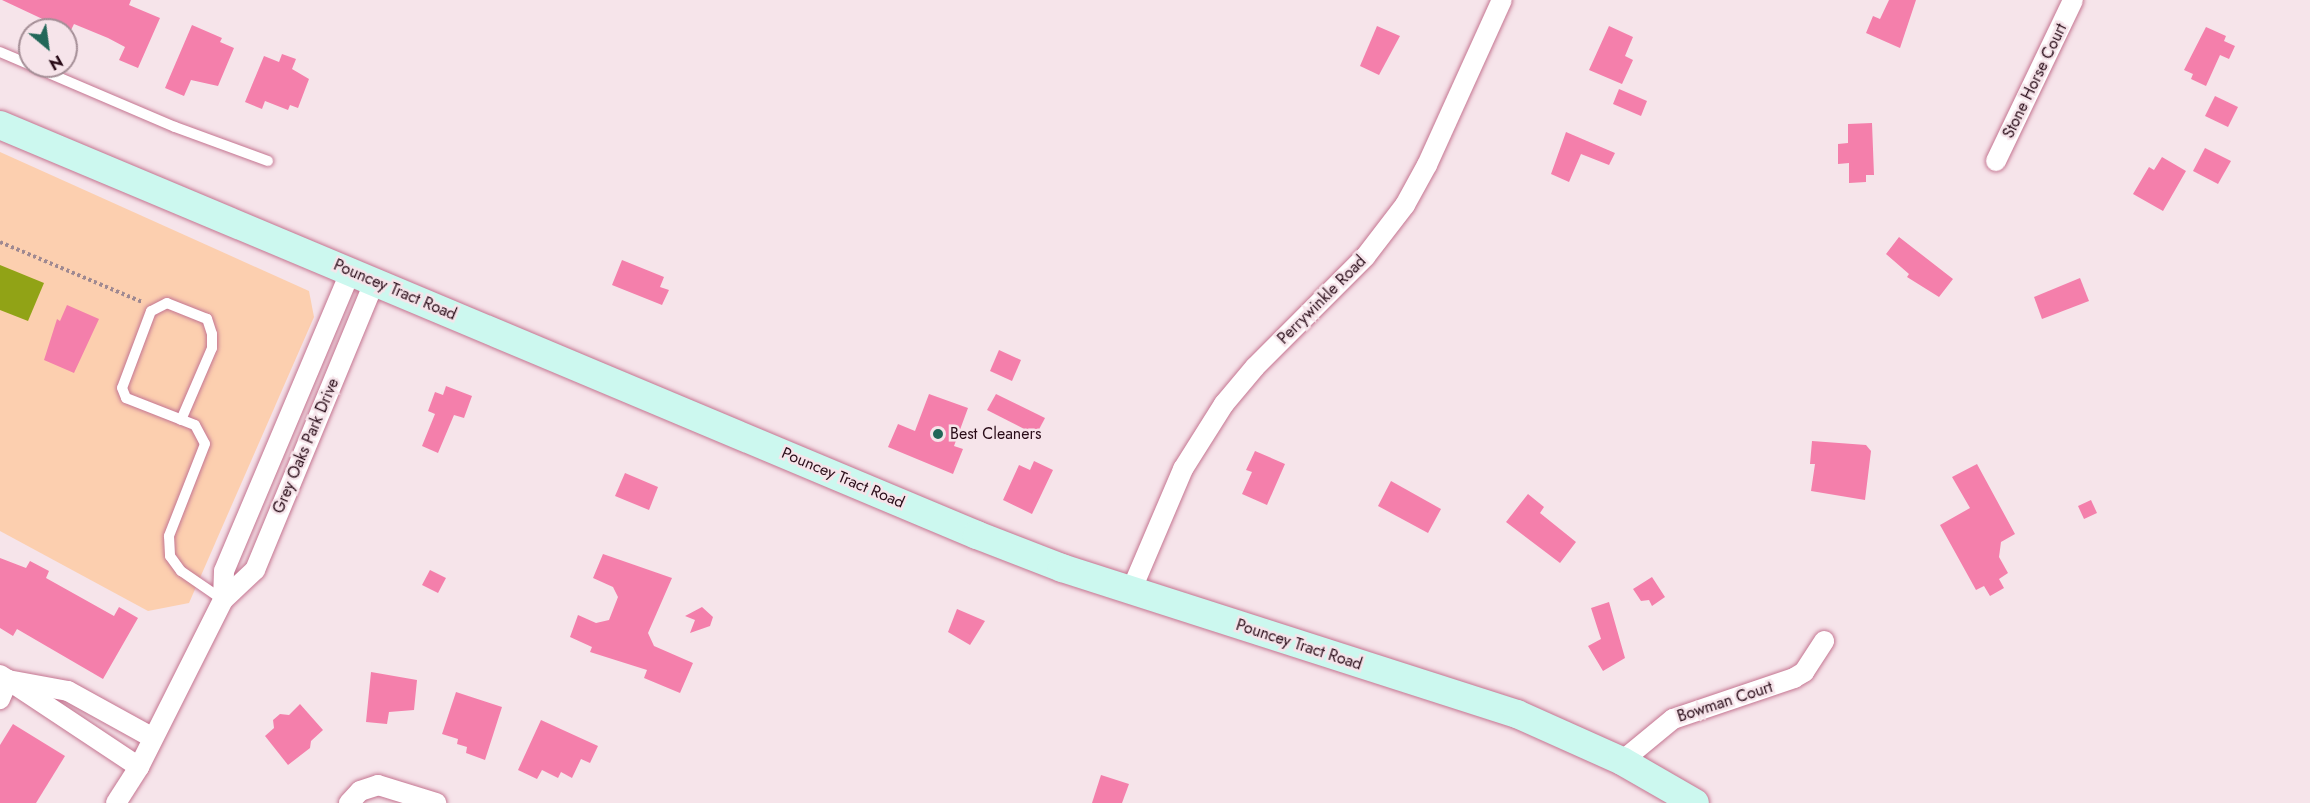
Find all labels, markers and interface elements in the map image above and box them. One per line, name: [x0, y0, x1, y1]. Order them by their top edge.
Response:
north arrow: [18, 18, 78, 78]
street label: Stone Horse Court: [1999, 20, 2071, 142]
text: N: [45, 49, 67, 76]
street label: Perrywinkle Road: [1274, 252, 1370, 348]
street label: Pouncey Tract Road: [331, 255, 459, 325]
street label: Grey Oaks Park Drive: [269, 376, 343, 516]
place label: Best Cleaners: [950, 424, 1041, 444]
marker: Best Cleaners: [931, 427, 945, 441]
street label: Pouncey Tract Road: [779, 443, 907, 513]
street label: Pouncey Tract Road: [1234, 616, 1364, 674]
street label: Bowman Court: [1675, 678, 1775, 726]

